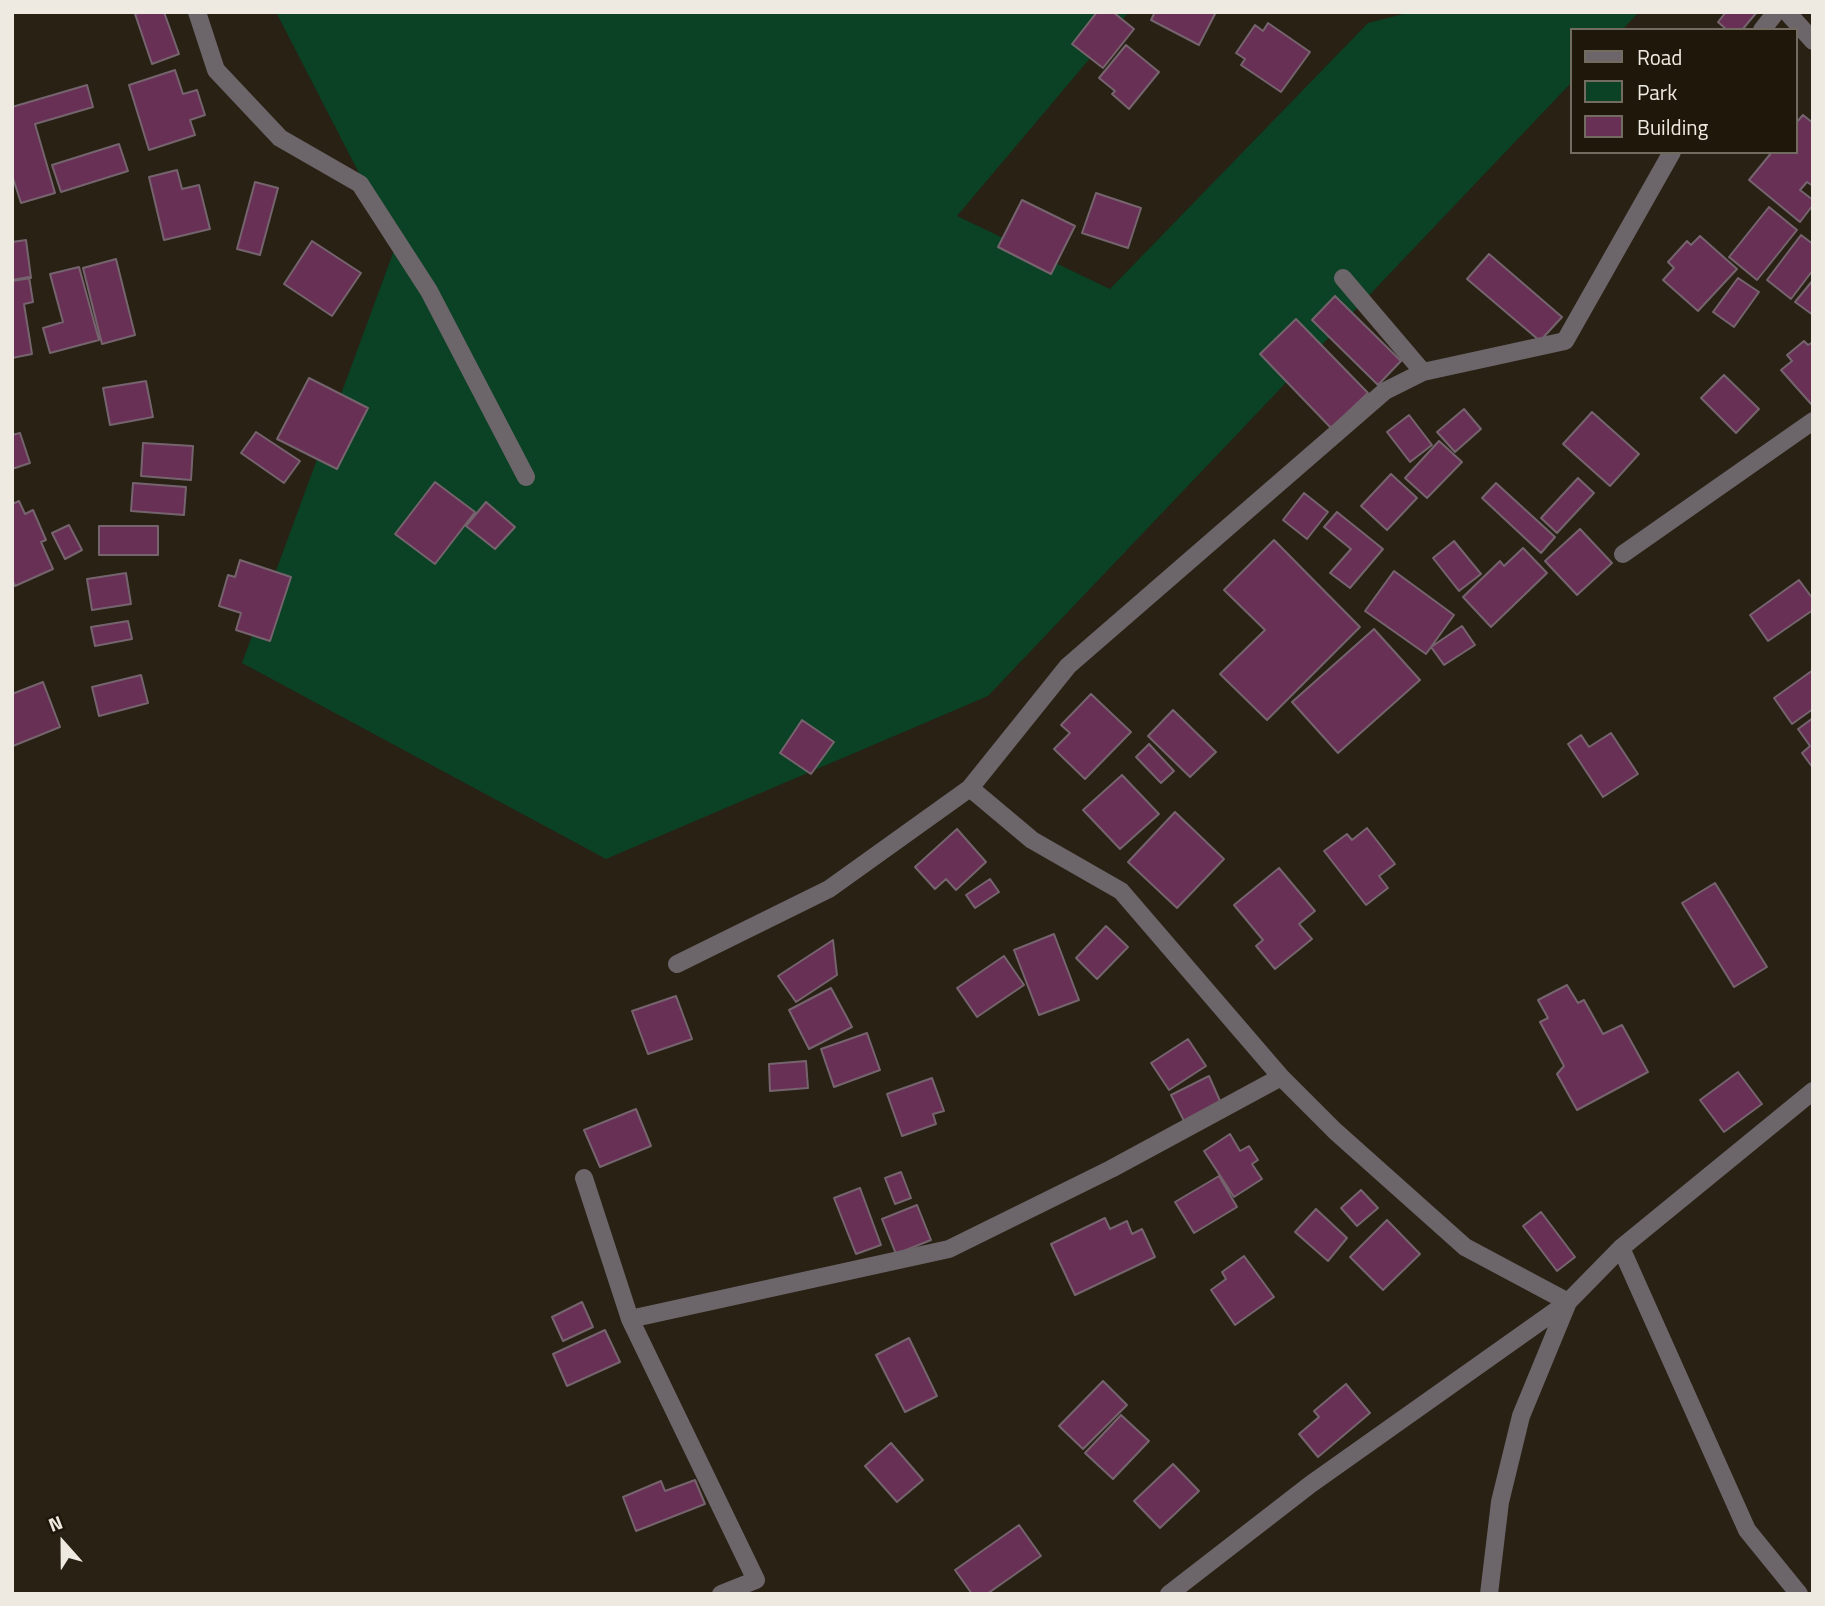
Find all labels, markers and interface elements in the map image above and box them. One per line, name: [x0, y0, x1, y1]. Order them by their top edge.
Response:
legend: [1570, 28, 1797, 154]
text: Road: [1637, 41, 1682, 73]
text: Park: [1637, 76, 1677, 108]
text: Building: [1637, 111, 1708, 143]
text: N: [44, 1507, 67, 1539]
north arrow: [28, 1508, 98, 1578]

